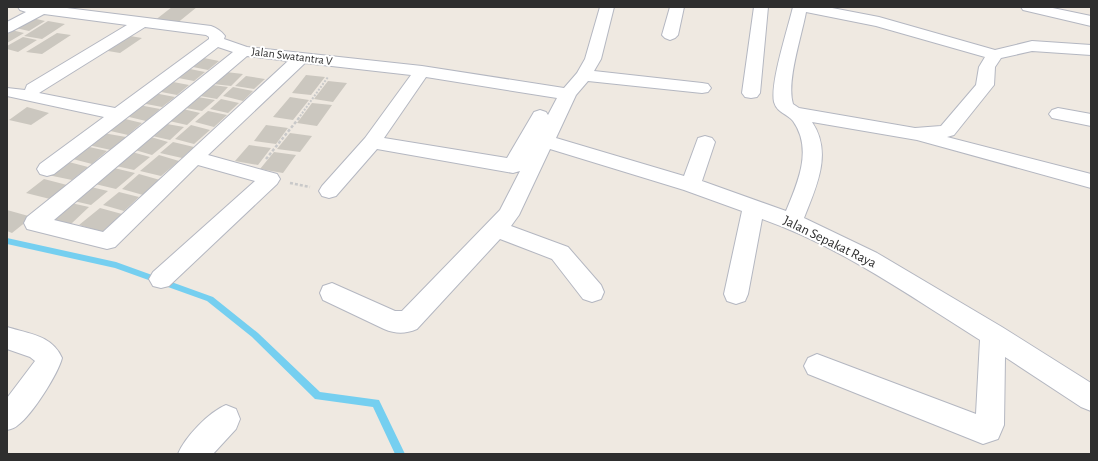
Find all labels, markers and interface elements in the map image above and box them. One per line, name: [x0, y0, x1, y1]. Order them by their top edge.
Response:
street label: Jalan Swatantra V: [251, 45, 334, 67]
street label: Jalan Sepakat Raya: [781, 213, 879, 271]

